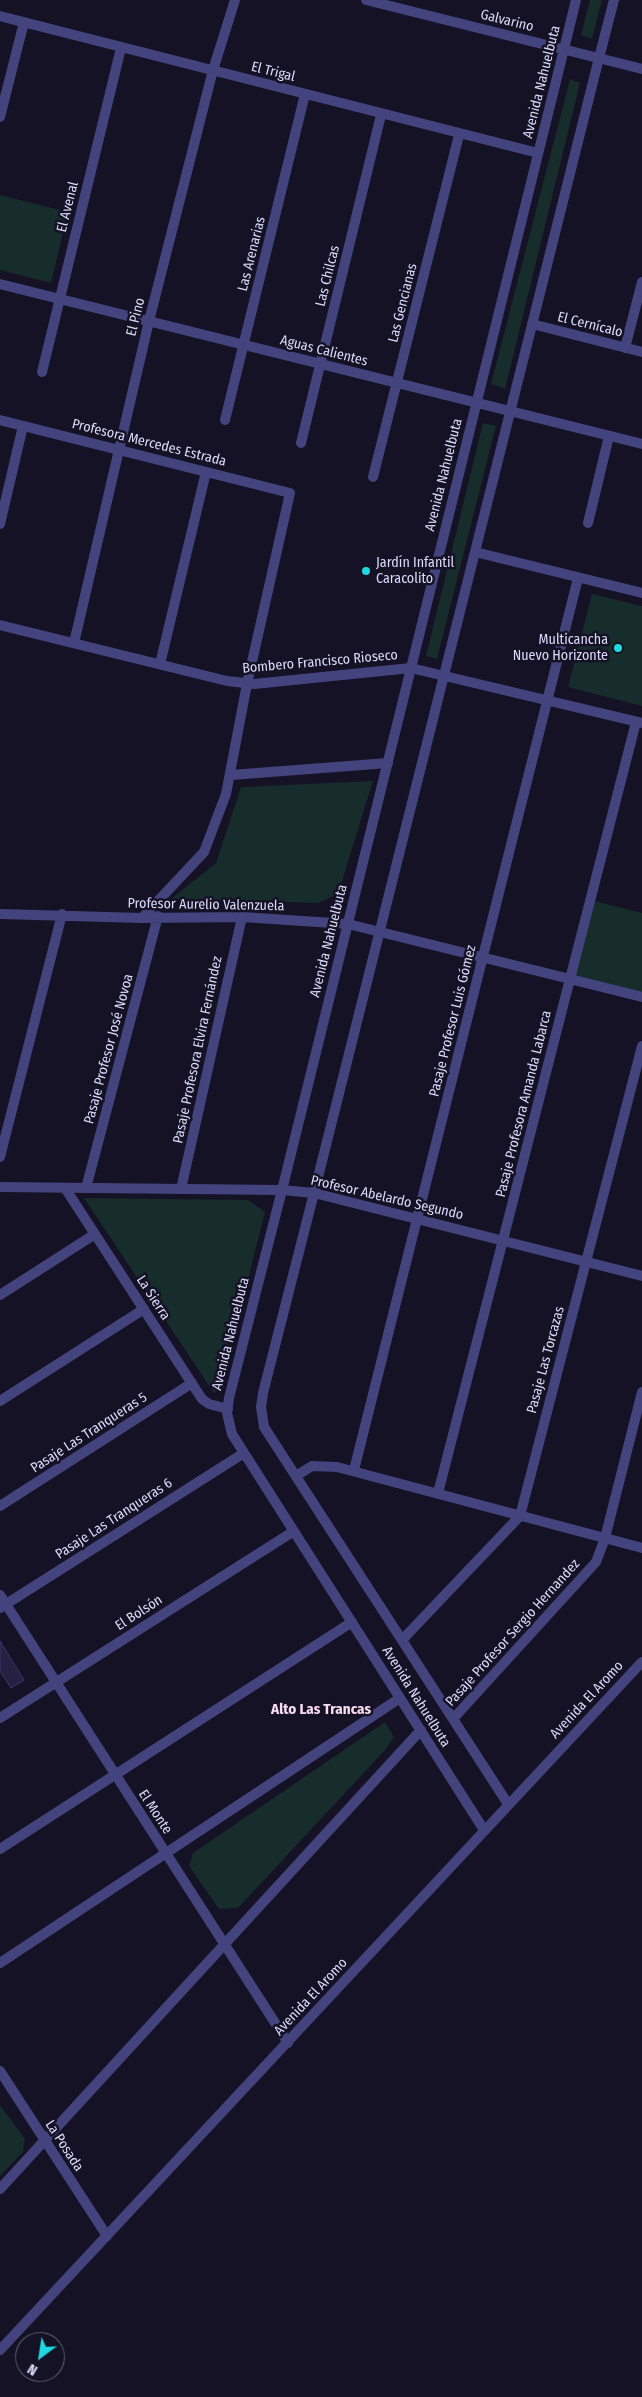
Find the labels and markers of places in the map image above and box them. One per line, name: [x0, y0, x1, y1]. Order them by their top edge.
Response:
place label: Jardín Infantil Caracolito: [376, 555, 454, 588]
marker: Jardín Infantil Caracolito: [360, 565, 372, 577]
place label: Multicancha Nuevo Horizonte: [513, 632, 608, 664]
marker: Multicancha Nuevo Horizonte: [612, 642, 624, 654]

